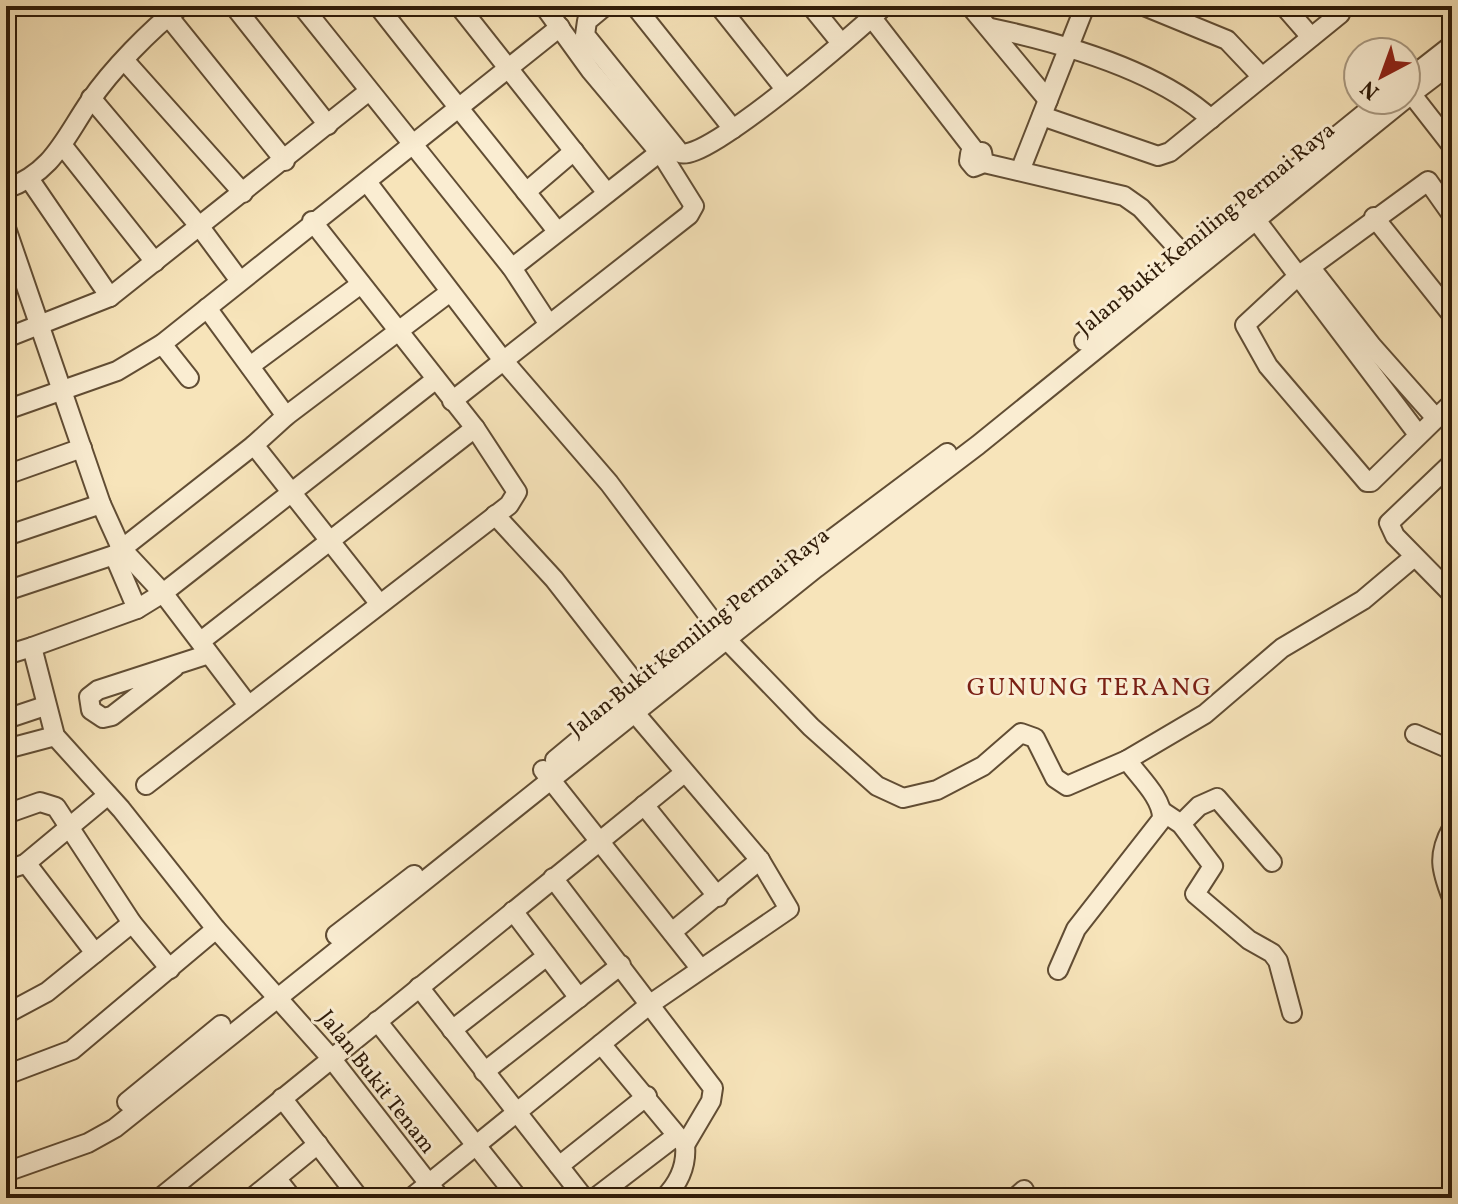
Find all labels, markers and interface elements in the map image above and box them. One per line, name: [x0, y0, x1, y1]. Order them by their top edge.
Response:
north arrow: [1342, 36, 1422, 116]
text: N: [1354, 72, 1387, 106]
street label: Jalan Bukit Kemiling Permai Raya: [1071, 116, 1342, 344]
street label: Jalan Bukit Kemiling Permai Raya: [562, 521, 837, 745]
district label: GUNUNG TERANG: [967, 670, 1213, 706]
street label: Jalan Bukit Tenam: [310, 1004, 442, 1161]

